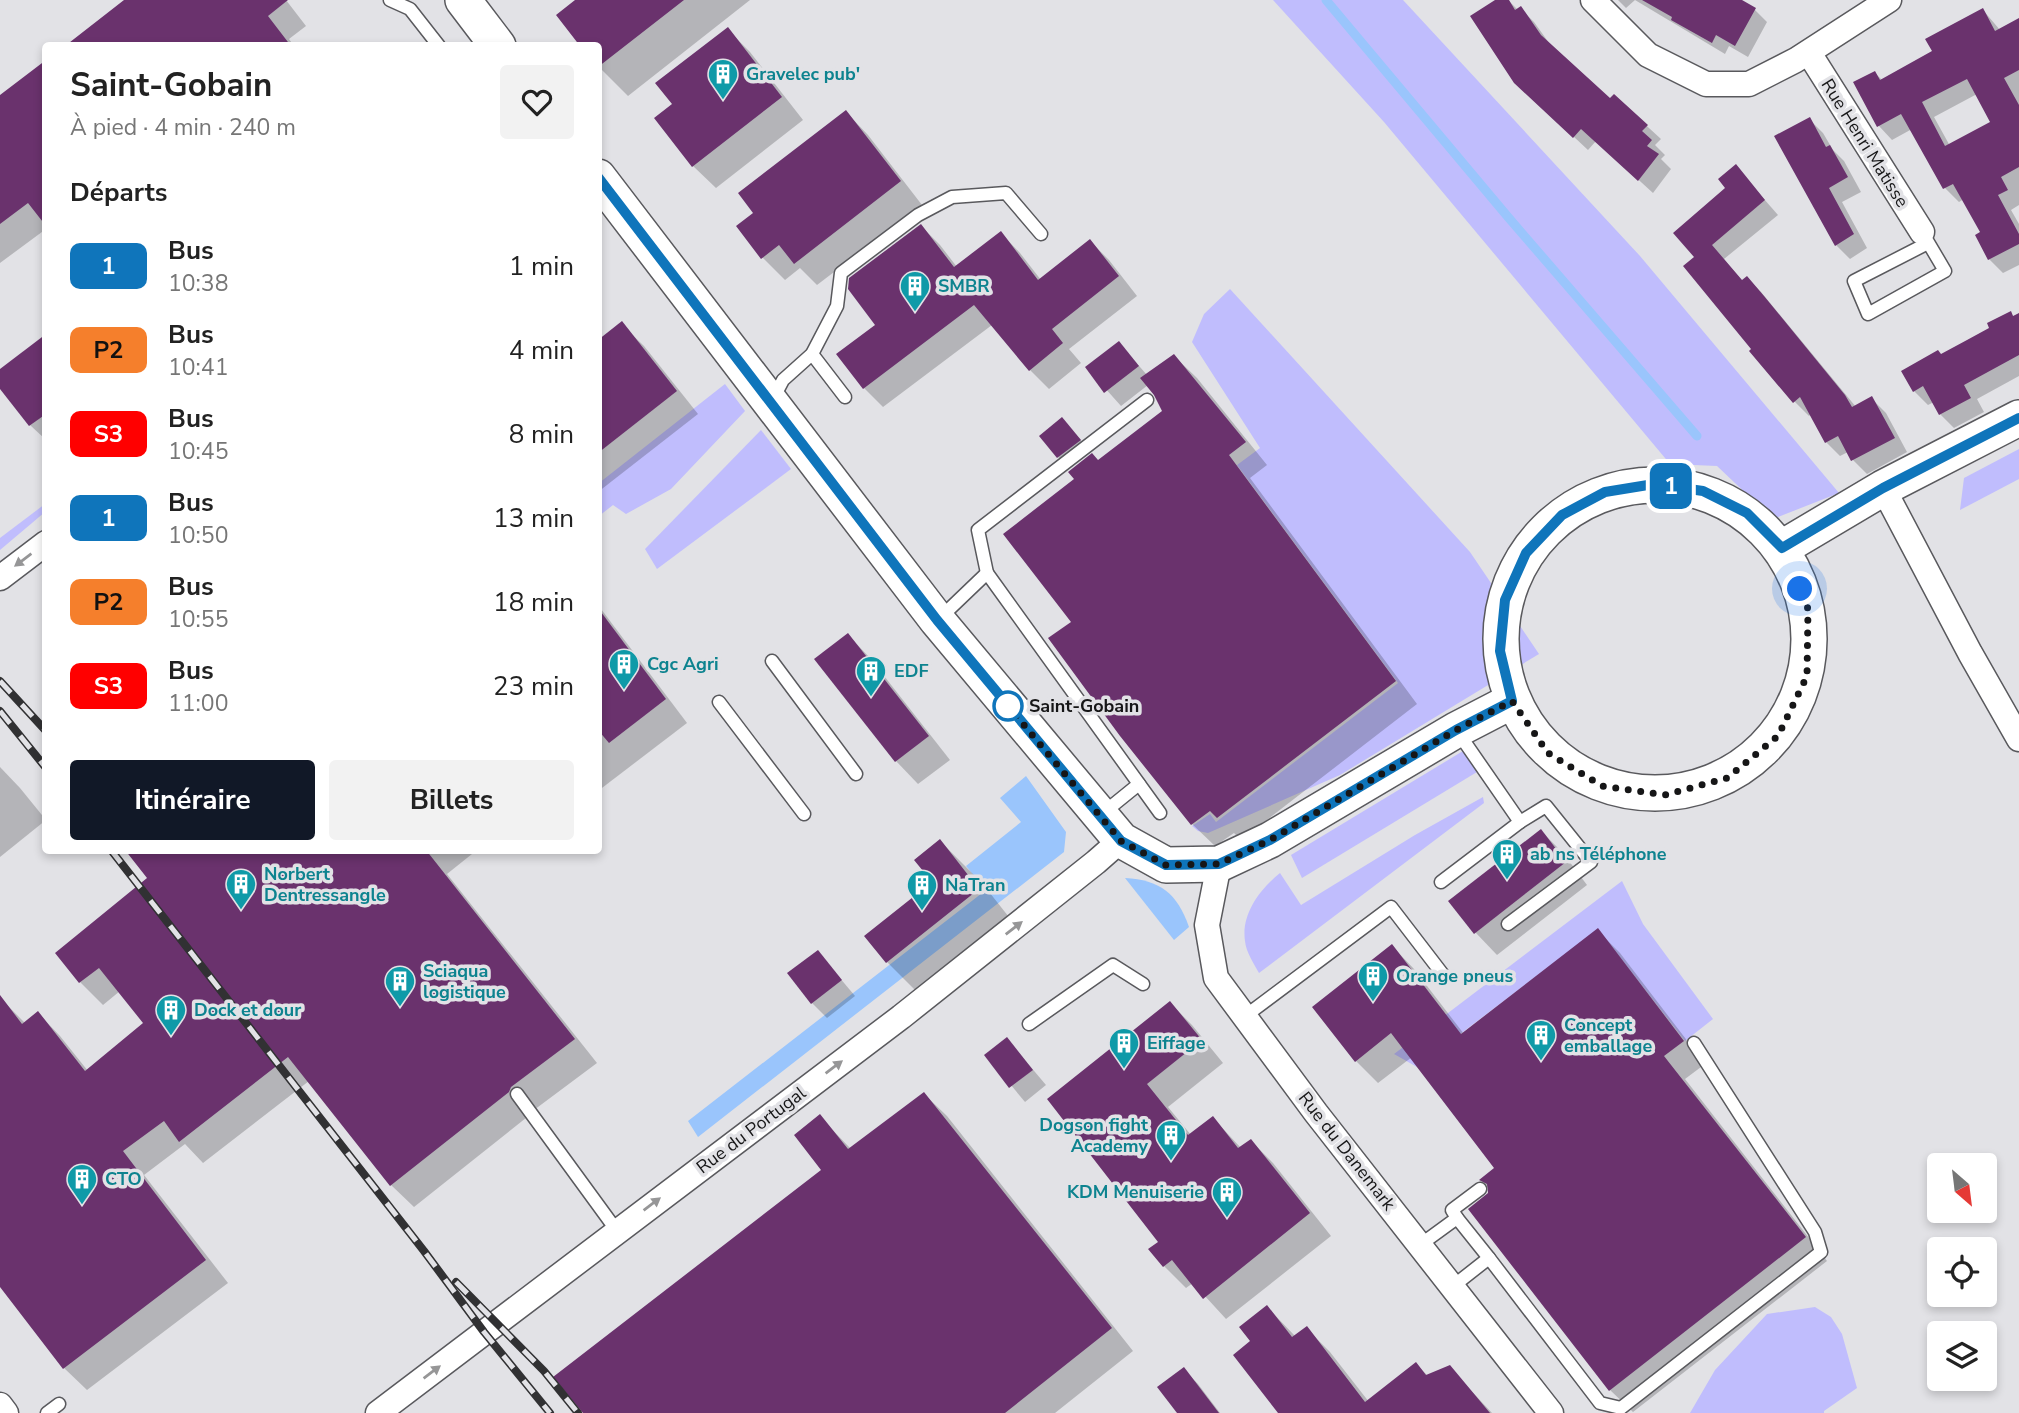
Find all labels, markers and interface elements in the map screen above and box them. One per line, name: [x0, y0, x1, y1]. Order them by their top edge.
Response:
building icon: Gravelec pub': [706, 57, 740, 101]
place label: Gravelec pub': [746, 62, 860, 86]
text: Saint-Gobain: [70, 63, 272, 108]
button: heart: [500, 65, 574, 139]
street label: Rue Henri Matisse: [1816, 74, 1914, 212]
text: À pied · 4 min · 240 m: [70, 112, 296, 143]
text: Départs: [70, 175, 167, 210]
text: Bus: [168, 233, 214, 268]
text: 1 min: [509, 249, 574, 284]
text: 1: [101, 250, 116, 282]
text: 10:38: [168, 268, 228, 299]
building icon: SMBR: [898, 269, 932, 313]
place label: SMBR: [938, 274, 990, 298]
text: Bus: [168, 317, 214, 352]
text: 4 min: [509, 333, 574, 368]
text: P2: [93, 334, 124, 366]
text: 10:41: [168, 352, 228, 383]
text: Bus: [168, 401, 214, 436]
text: 8 min: [509, 417, 574, 452]
text: S3: [94, 418, 123, 450]
text: 10:45: [168, 436, 228, 467]
line badge: 1: [1648, 463, 1694, 509]
text: 1: [1664, 470, 1678, 502]
text: Bus: [168, 485, 214, 520]
text: 13 min: [493, 501, 574, 536]
text: 1: [101, 502, 116, 534]
text: 10:50: [168, 520, 228, 551]
one-way arrow: [14, 553, 32, 567]
text: Bus: [168, 569, 214, 604]
your location: [1782, 571, 1817, 606]
text: 18 min: [493, 585, 574, 620]
text: P2: [93, 586, 124, 618]
text: 10:55: [168, 604, 228, 635]
building icon: Cgc Agri: [607, 647, 641, 691]
place label: Cgc Agri: [647, 652, 719, 676]
text: Bus: [168, 653, 214, 688]
building icon: EDF: [854, 654, 888, 698]
place label: EDF: [894, 659, 929, 683]
text: 23 min: [493, 669, 574, 704]
text: S3: [94, 670, 123, 702]
text: 11:00: [168, 688, 228, 719]
marker: Saint-Gobain: [993, 691, 1023, 721]
place label: Saint-Gobain: [1029, 694, 1139, 718]
button: Itinéraire: [70, 760, 315, 840]
button: Billets: [329, 760, 574, 840]
building icon: ab ns Téléphone: [1490, 837, 1524, 881]
place label: ab ns Téléphone: [1530, 842, 1667, 866]
place label: Norbert Dentressangle: [264, 862, 386, 907]
building icon: Norbert Dentressangle: [224, 867, 258, 911]
building icon: NaTran: [905, 868, 939, 912]
place label: NaTran: [945, 873, 1005, 897]
one-way arrow: [1005, 922, 1023, 936]
place label: Sciaqua logistique: [423, 959, 506, 1004]
building icon: Orange pneus: [1356, 959, 1390, 1003]
building icon: Sciaqua logistique: [383, 964, 417, 1008]
place label: Orange pneus: [1396, 964, 1513, 988]
building icon: Dock et dour: [154, 993, 188, 1037]
place label: Dock et dour: [194, 998, 301, 1022]
place label: Concept emballage: [1564, 1013, 1652, 1058]
building icon: Concept emballage: [1524, 1018, 1558, 1062]
building icon: Eiffage: [1107, 1026, 1141, 1070]
place label: Eiffage: [1147, 1031, 1206, 1055]
one-way arrow: [825, 1061, 843, 1075]
street label: Rue du Portugal: [691, 1081, 811, 1179]
street label: Rue du Danemark: [1293, 1087, 1402, 1216]
place label: Dogson fight Academy: [1039, 1113, 1149, 1158]
building icon: Dogson fight Academy: [1154, 1118, 1188, 1162]
north arrow: [1927, 1153, 1997, 1223]
map controls: [1927, 1153, 1997, 1391]
building icon: CTO: [65, 1162, 99, 1206]
place label: CTO: [105, 1167, 142, 1191]
building icon: KDM Menuiserie: [1210, 1175, 1244, 1219]
place label: KDM Menuiserie: [1067, 1180, 1204, 1204]
one-way arrow: [643, 1198, 661, 1212]
button: locate: [1927, 1237, 1997, 1307]
button: layers: [1927, 1321, 1997, 1391]
one-way arrow: [423, 1365, 441, 1379]

